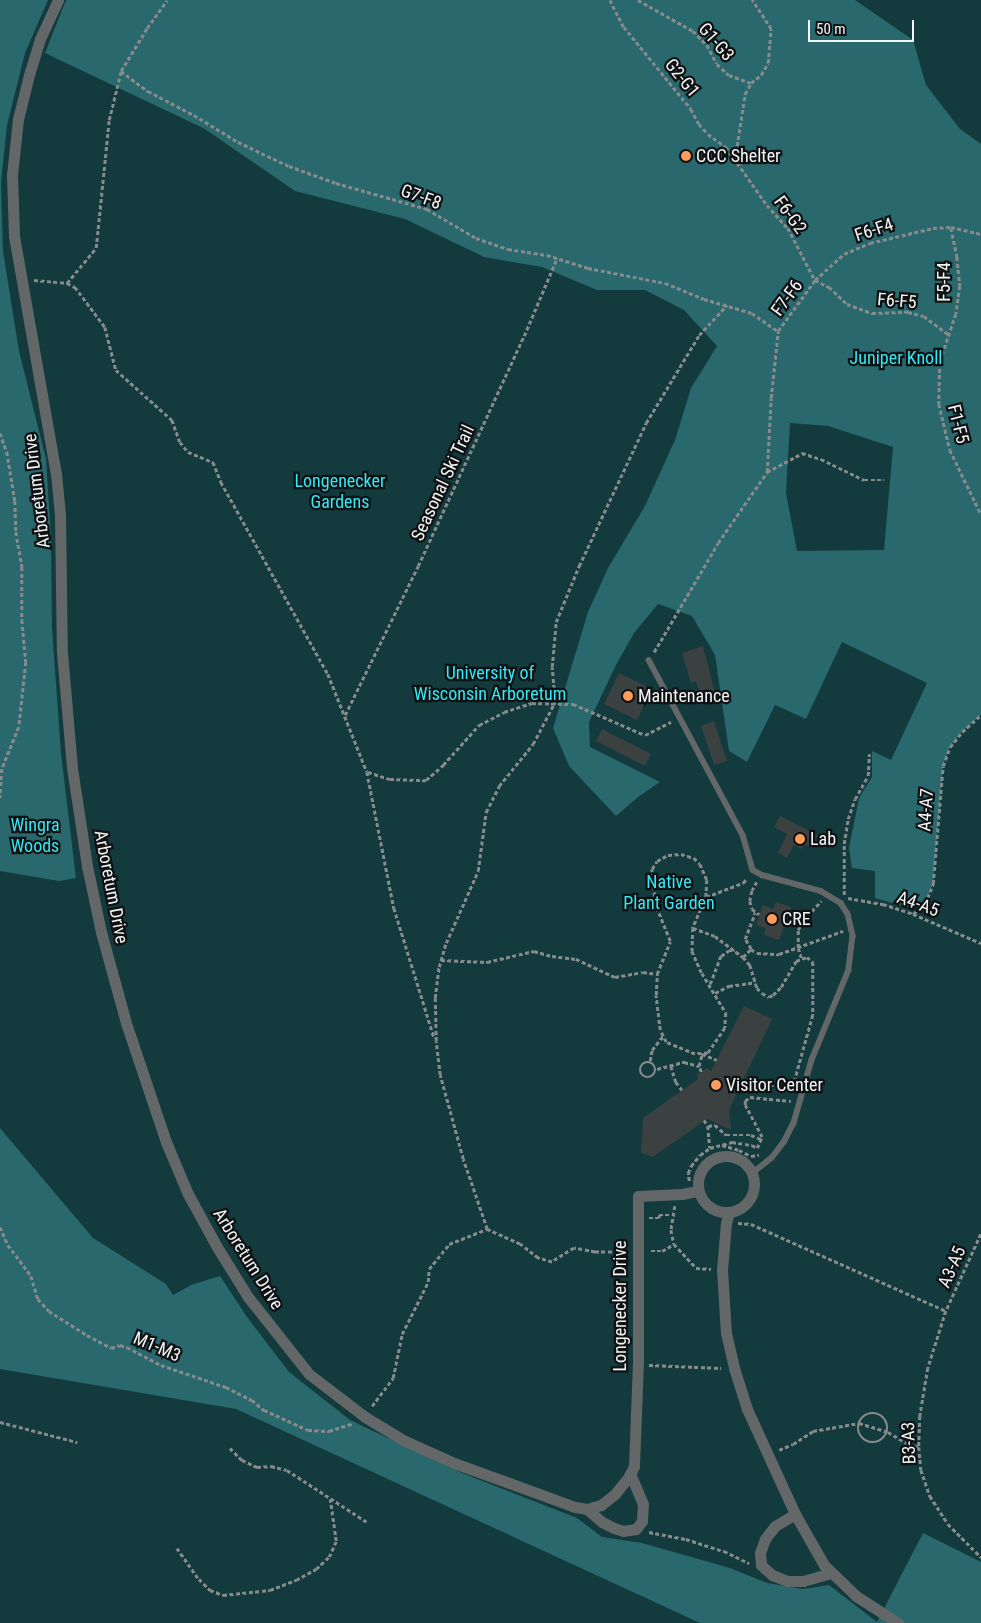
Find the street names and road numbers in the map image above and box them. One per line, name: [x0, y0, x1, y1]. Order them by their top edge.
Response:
street label: G1-G3: [694, 18, 738, 66]
street label: G2-G1: [660, 54, 704, 102]
street label: G7-F8: [398, 180, 444, 214]
street label: F6-G2: [769, 192, 811, 238]
street label: F6-F4: [852, 214, 896, 246]
street label: F5-F4: [933, 262, 955, 302]
street label: F7-F6: [767, 276, 807, 320]
street label: F6-F5: [876, 289, 918, 313]
street label: F1-F5: [943, 402, 973, 446]
street label: Seasonal Ski Trail: [407, 421, 479, 545]
street label: Arboretum Drive: [19, 433, 55, 549]
street label: A4-A7: [914, 788, 938, 832]
street label: Arboretum Drive: [89, 828, 133, 946]
street label: A4-A5: [894, 886, 942, 922]
street label: Arboretum Drive: [208, 1204, 288, 1314]
street label: Longenecker Drive: [609, 1240, 631, 1372]
street label: A3-A5: [933, 1243, 971, 1291]
street label: M1-M3: [130, 1327, 184, 1367]
street label: B3-A3: [897, 1421, 921, 1465]

